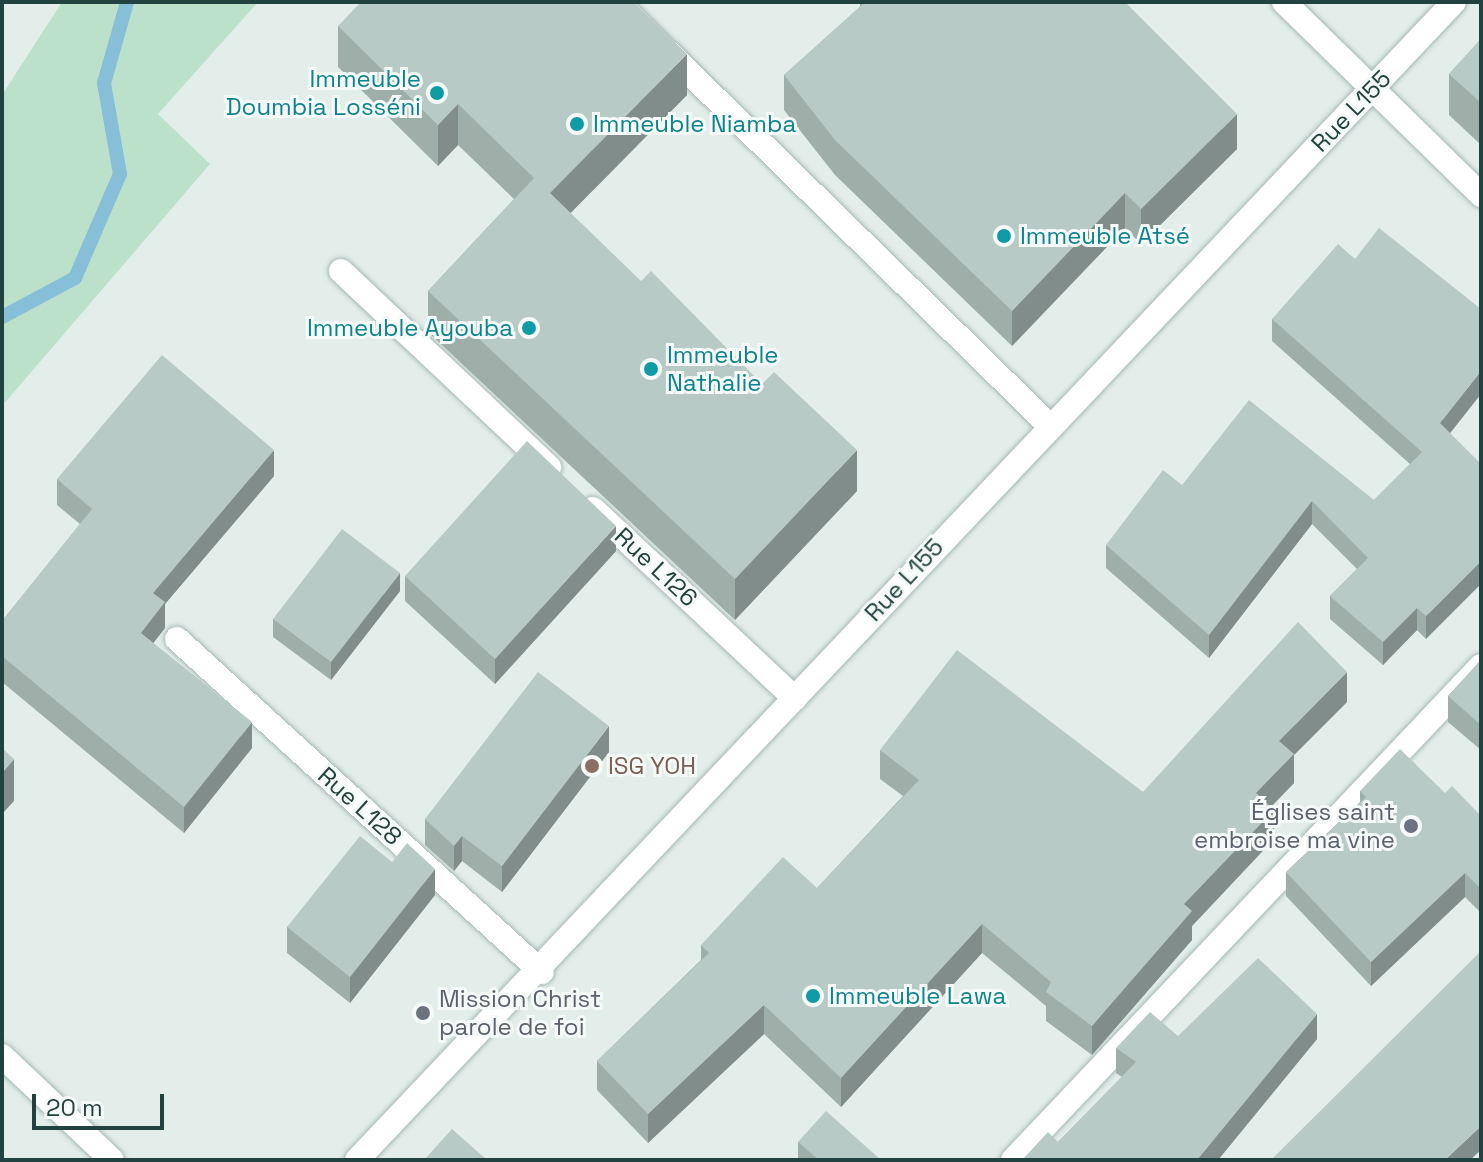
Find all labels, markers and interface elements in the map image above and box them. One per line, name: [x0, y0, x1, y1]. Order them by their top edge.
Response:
street label: Rue L155: [1305, 64, 1397, 158]
place label: Immeuble Doumbia Losséni: [226, 65, 421, 121]
marker: Immeuble Doumbia Losséni: [428, 84, 446, 102]
place label: Immeuble Niamba: [593, 110, 796, 138]
marker: Immeuble Niamba: [568, 115, 586, 133]
place label: Immeuble Atsé: [1020, 222, 1190, 250]
marker: Immeuble Atsé: [995, 227, 1013, 245]
place label: Immeuble Ayouba: [307, 314, 513, 342]
marker: Immeuble Ayouba: [520, 319, 538, 337]
place label: Immeuble Nathalie: [667, 341, 779, 397]
marker: Immeuble Nathalie: [642, 360, 660, 378]
street label: Rue L126: [609, 522, 703, 612]
street label: Rue L155: [859, 533, 949, 627]
place label: ISG YOH: [608, 752, 696, 780]
marker: ISG YOH: [583, 757, 601, 775]
street label: Rue L128: [312, 761, 408, 851]
place label: Églises saint embroise ma vine: [1194, 798, 1395, 854]
marker: Églises saint embroise ma vine: [1402, 817, 1420, 835]
place label: Immeuble Lawa: [829, 982, 1006, 1010]
place label: Mission Christ parole de foi: [439, 985, 601, 1041]
marker: Immeuble Lawa: [804, 987, 822, 1005]
marker: Mission Christ parole de foi: [414, 1004, 432, 1022]
scale bar: [36, 1078, 168, 1128]
text: 20 m: [46, 1092, 103, 1123]

